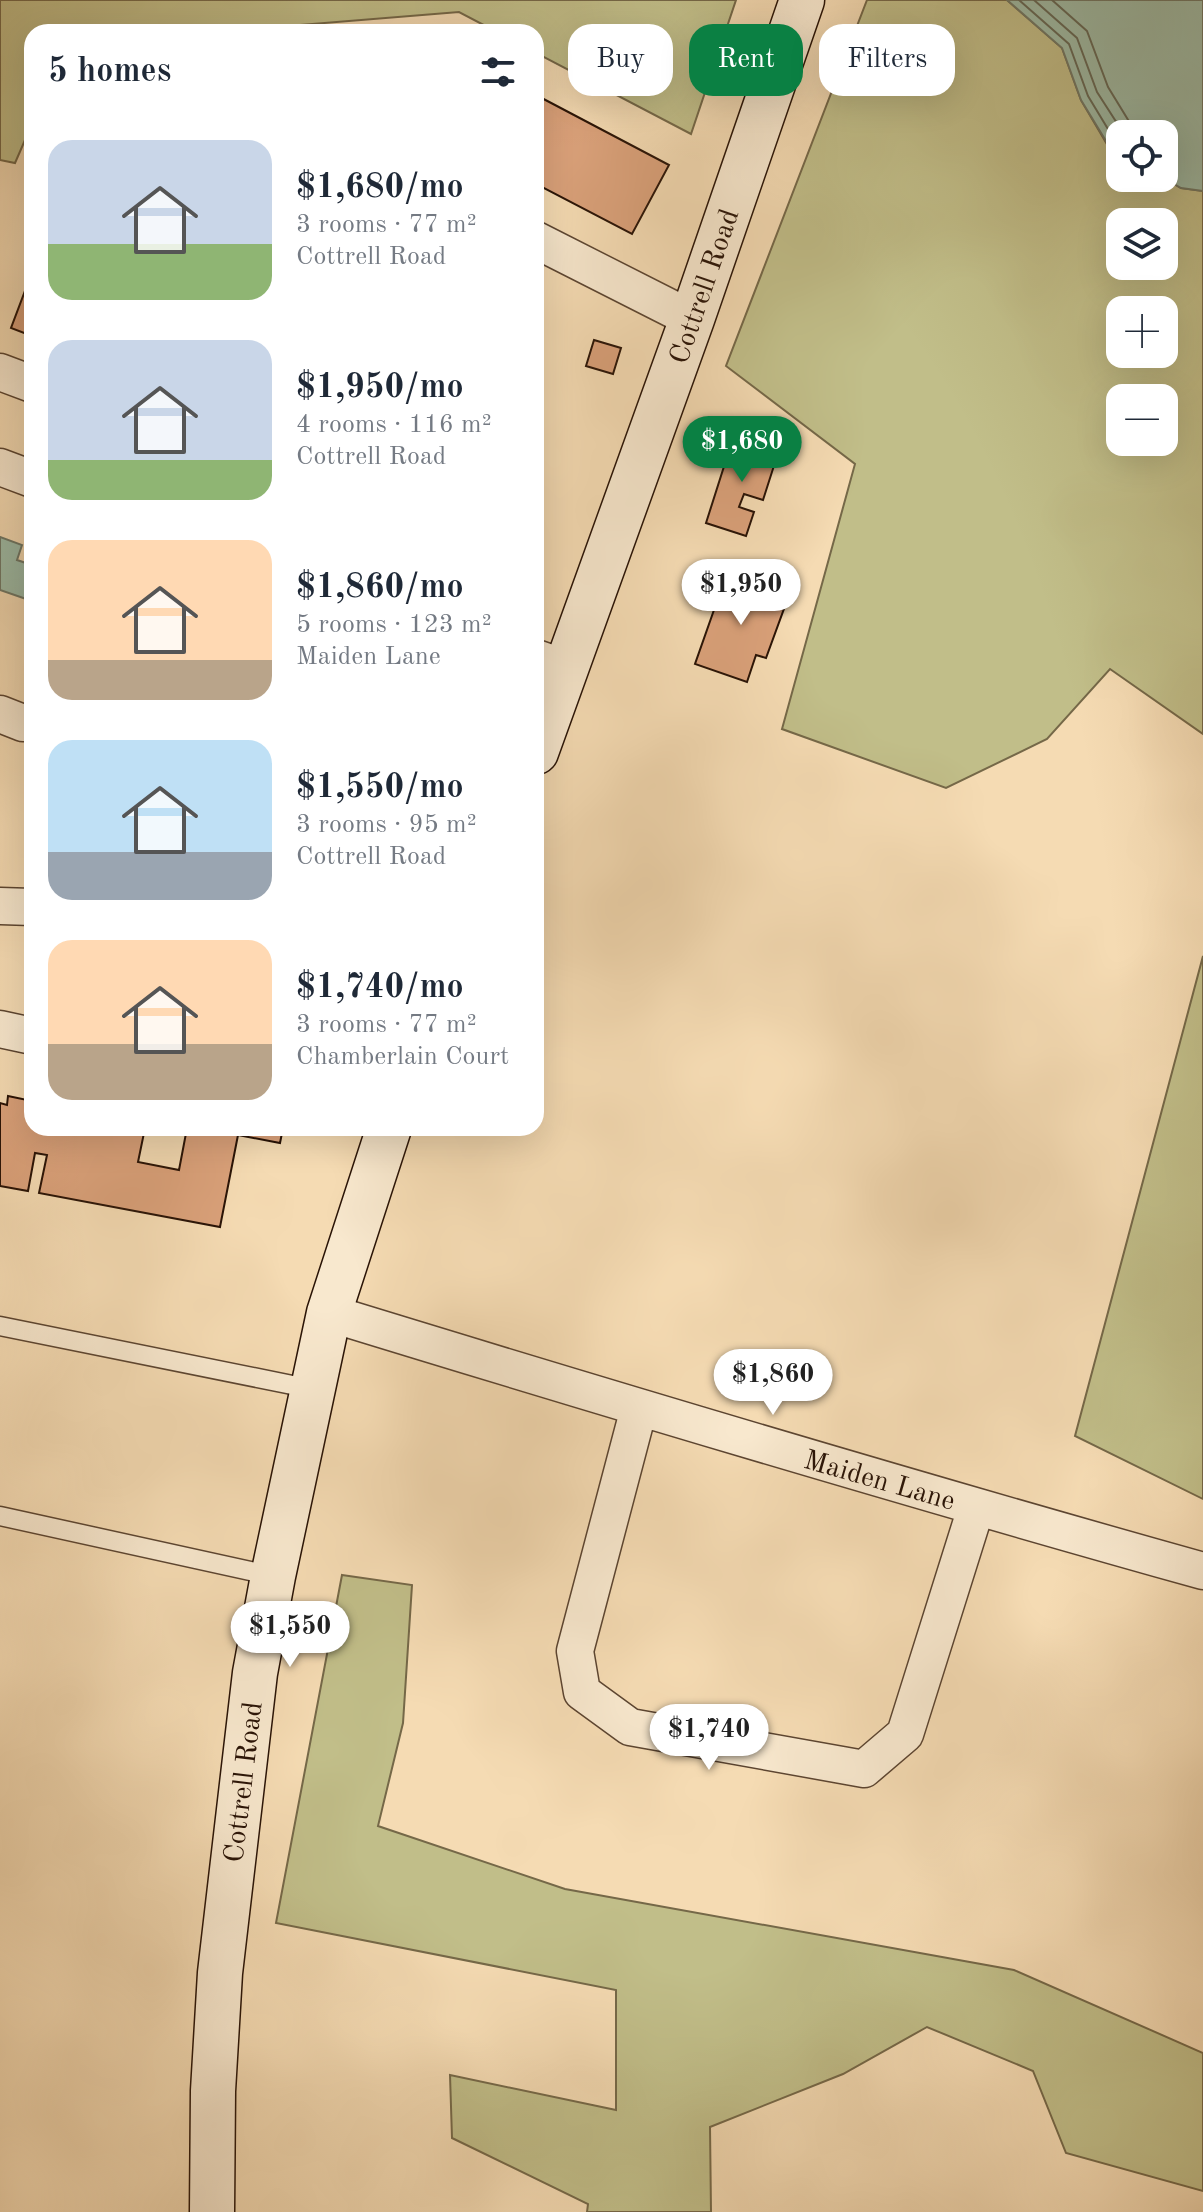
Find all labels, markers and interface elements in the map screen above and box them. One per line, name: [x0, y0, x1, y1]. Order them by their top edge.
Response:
chip: Buy: [568, 24, 673, 96]
chip: Rent: [689, 24, 803, 96]
chip: Filters: [819, 24, 955, 96]
icon: filters: [476, 50, 520, 94]
text: 5 homes: [48, 55, 171, 89]
map controls: [1106, 120, 1178, 456]
button: locate: [1106, 120, 1178, 192]
text: $1,680/mo: [296, 171, 464, 205]
icon: home: [112, 172, 208, 268]
street label: Cottrell Road: [666, 206, 745, 368]
button: layers: [1106, 208, 1178, 280]
text: 3 rooms · 77 m²: [296, 212, 477, 238]
text: Cottrell Road: [296, 244, 446, 270]
button: +: [1106, 296, 1178, 368]
text: $1,950/mo: [296, 371, 464, 405]
icon: home: [112, 372, 208, 468]
button: −: [1106, 384, 1178, 456]
text: 4 rooms · 116 m²: [296, 412, 492, 438]
pin: $1,680: [677, 416, 807, 484]
text: $1,680: [701, 429, 783, 455]
text: Cottrell Road: [296, 444, 446, 470]
pin: $1,950: [676, 559, 806, 627]
text: $1,860/mo: [296, 571, 464, 605]
icon: home: [112, 572, 208, 668]
text: $1,950: [700, 572, 782, 598]
text: 5 rooms · 123 m²: [296, 612, 492, 638]
text: Maiden Lane: [296, 644, 441, 670]
text: $1,550/mo: [296, 771, 464, 805]
icon: home: [112, 772, 208, 868]
text: 3 rooms · 95 m²: [296, 812, 477, 838]
text: Cottrell Road: [296, 844, 446, 870]
text: $1,740/mo: [296, 971, 464, 1005]
icon: home: [112, 972, 208, 1068]
text: 3 rooms · 77 m²: [296, 1012, 477, 1038]
text: Chamberlain Court: [296, 1044, 509, 1070]
pin: $1,860: [708, 1349, 838, 1417]
text: $1,860: [732, 1362, 814, 1388]
street label: Maiden Lane: [800, 1447, 958, 1517]
pin: $1,550: [225, 1601, 355, 1669]
text: $1,550: [249, 1614, 331, 1640]
street label: Cottrell Road: [221, 1700, 269, 1864]
pin: $1,740: [644, 1704, 774, 1772]
text: $1,740: [668, 1717, 750, 1743]

